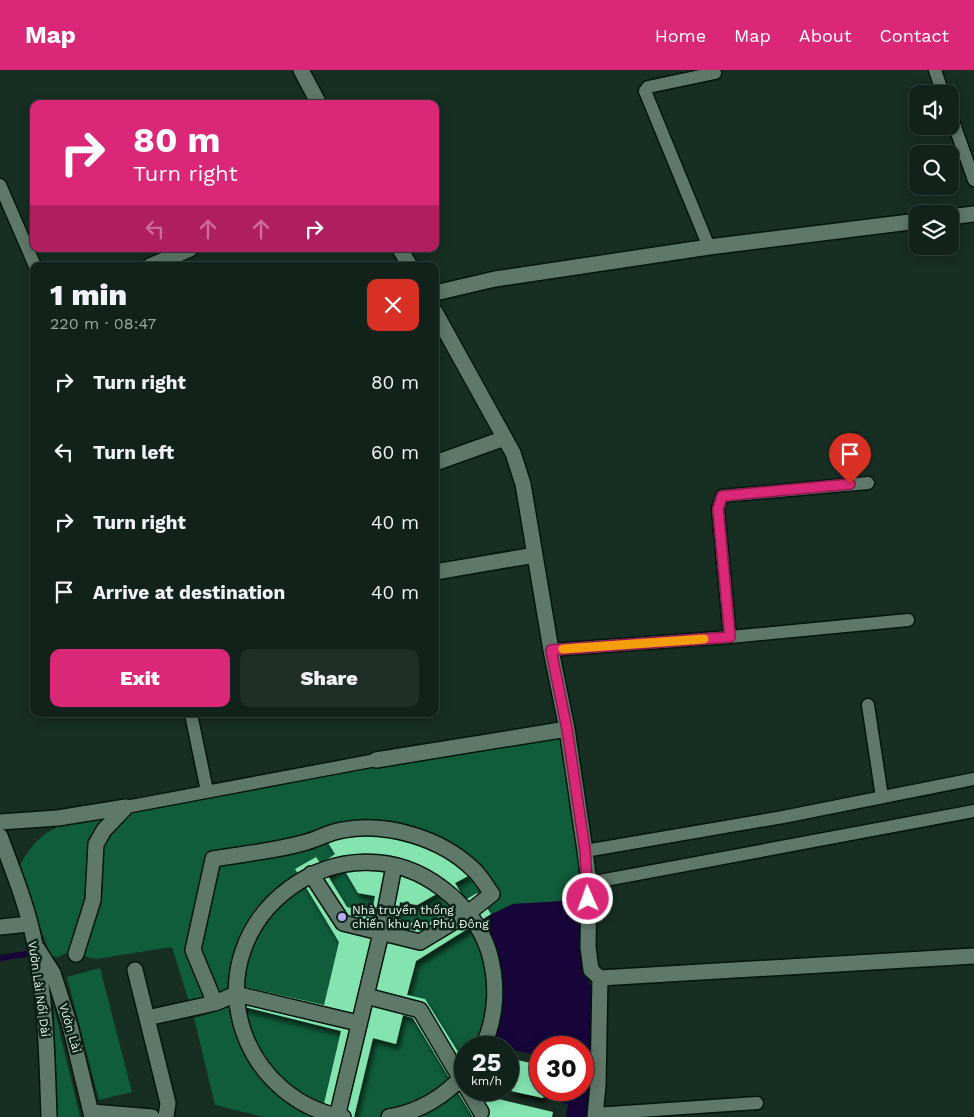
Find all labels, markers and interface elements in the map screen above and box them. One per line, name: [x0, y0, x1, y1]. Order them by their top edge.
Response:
text: Map: [25, 21, 76, 49]
text: Home: [655, 25, 706, 46]
text: Map: [734, 25, 771, 46]
text: About: [799, 25, 851, 46]
text: Contact: [879, 25, 949, 46]
map controls: [909, 85, 959, 255]
button: sound: [909, 85, 959, 135]
text: 80 m: [133, 119, 220, 161]
icon: right: [50, 120, 115, 185]
button: search: [909, 145, 959, 195]
text: Turn right: [133, 161, 238, 186]
button: layers: [909, 205, 959, 255]
icon: left: [141, 215, 169, 243]
icon: ahead: [194, 215, 222, 243]
icon: ahead: [247, 215, 275, 243]
icon: right: [300, 215, 328, 243]
text: 1 min: [50, 277, 127, 312]
button: close: [367, 279, 419, 331]
text: 220 m · 08:47: [50, 314, 156, 333]
icon: right: [50, 368, 78, 396]
text: Turn right: [93, 371, 186, 394]
text: 80 m: [371, 371, 419, 394]
pin: [829, 433, 871, 484]
icon: left: [50, 438, 78, 466]
icon: arrive: [836, 440, 864, 468]
text: Turn left: [93, 441, 174, 464]
text: 60 m: [371, 441, 419, 464]
icon: right: [50, 508, 78, 536]
text: Turn right: [93, 511, 186, 534]
text: 40 m: [371, 511, 419, 534]
icon: arrive: [50, 578, 78, 606]
text: Arrive at destination: [93, 581, 285, 604]
text: 40 m: [371, 581, 419, 604]
button: Exit: [50, 649, 230, 707]
button: Share: [240, 649, 419, 707]
position arrow: [561, 872, 613, 924]
place label: Nhà truyền thống chiến khu An Phú Đông: [352, 903, 489, 931]
marker: Nhà truyền thống chiến khu An Phú Đông: [336, 911, 348, 923]
street label: Vườn Lài Nối Dài: [25, 940, 53, 1038]
street label: Vườn Lài: [56, 1002, 84, 1054]
speed limit sign: 30: [529, 1036, 594, 1101]
text: 25: [472, 1048, 501, 1077]
text: km/h: [471, 1074, 502, 1088]

